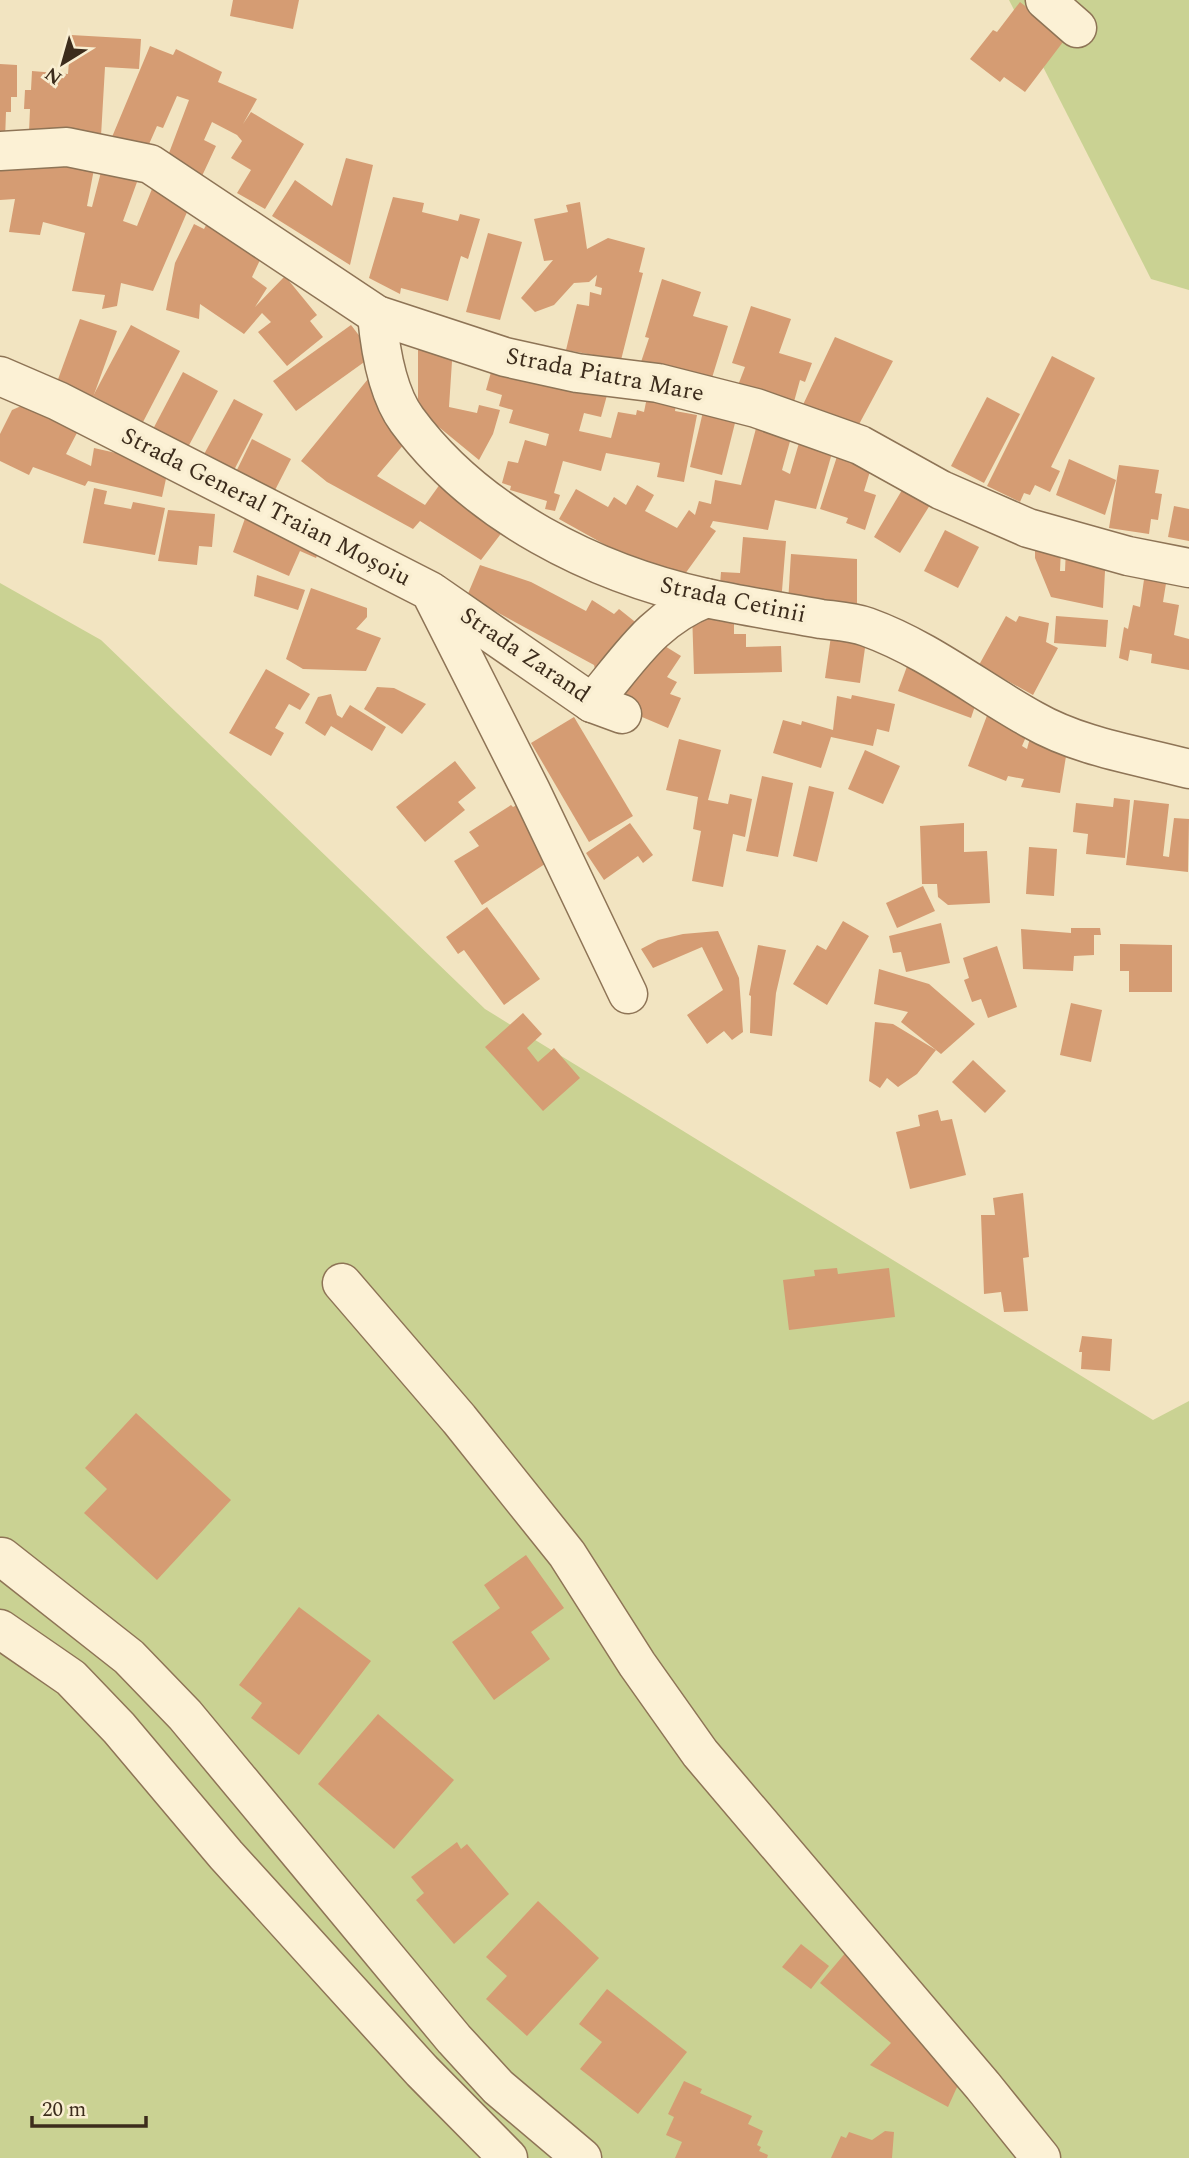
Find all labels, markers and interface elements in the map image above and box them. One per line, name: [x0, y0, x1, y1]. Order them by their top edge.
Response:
north arrow: [28, 28, 98, 98]
text: N: [39, 59, 69, 92]
street label: Strada Piatra Mare: [503, 338, 707, 412]
street label: Strada General Traian Moșoiu: [115, 418, 417, 596]
street label: Strada Cetinii: [657, 567, 809, 633]
street label: Strada Zarand: [453, 598, 597, 712]
scale bar: [32, 2084, 145, 2128]
text: 20 m: [42, 2094, 86, 2126]

